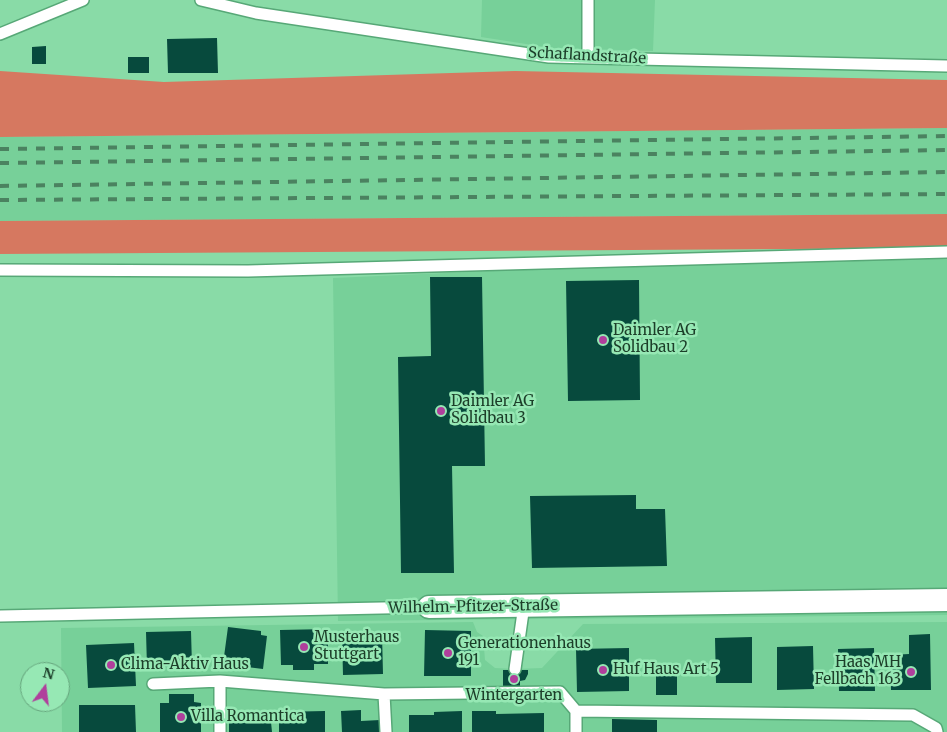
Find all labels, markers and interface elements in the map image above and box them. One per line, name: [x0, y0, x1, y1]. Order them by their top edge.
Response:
street label: Schaflandstraße: [528, 44, 646, 68]
place label: Daimler AG Solidbau 2: [613, 322, 696, 357]
marker: Daimler AG Solidbau 2: [597, 334, 609, 346]
place label: Daimler AG Solidbau 3: [451, 393, 534, 428]
marker: Daimler AG Solidbau 3: [435, 405, 447, 417]
street label: Wilhelm-Pfitzer-Straße: [388, 597, 558, 617]
place label: Musterhaus Stuttgart: [314, 629, 399, 664]
place label: Generationenhaus 191: [458, 635, 591, 670]
marker: Musterhaus Stuttgart: [298, 641, 310, 653]
marker: Generationenhaus 191: [442, 647, 454, 659]
place label: Haas MH Fellbach 163: [815, 654, 901, 689]
place label: Clima-Aktiv Haus: [121, 656, 249, 674]
marker: Clima-Aktiv Haus: [105, 659, 117, 671]
place label: Huf Haus Art 5: [613, 661, 719, 679]
north arrow: [20, 662, 70, 712]
text: N: [41, 663, 56, 684]
marker: Huf Haus Art 5: [597, 664, 609, 676]
marker: Haas MH Fellbach 163: [905, 666, 917, 678]
marker: Wintergarten: [508, 673, 520, 685]
place label: Wintergarten: [466, 687, 562, 705]
place label: Villa Romantica: [191, 708, 305, 726]
marker: Villa Romantica: [175, 711, 187, 723]

